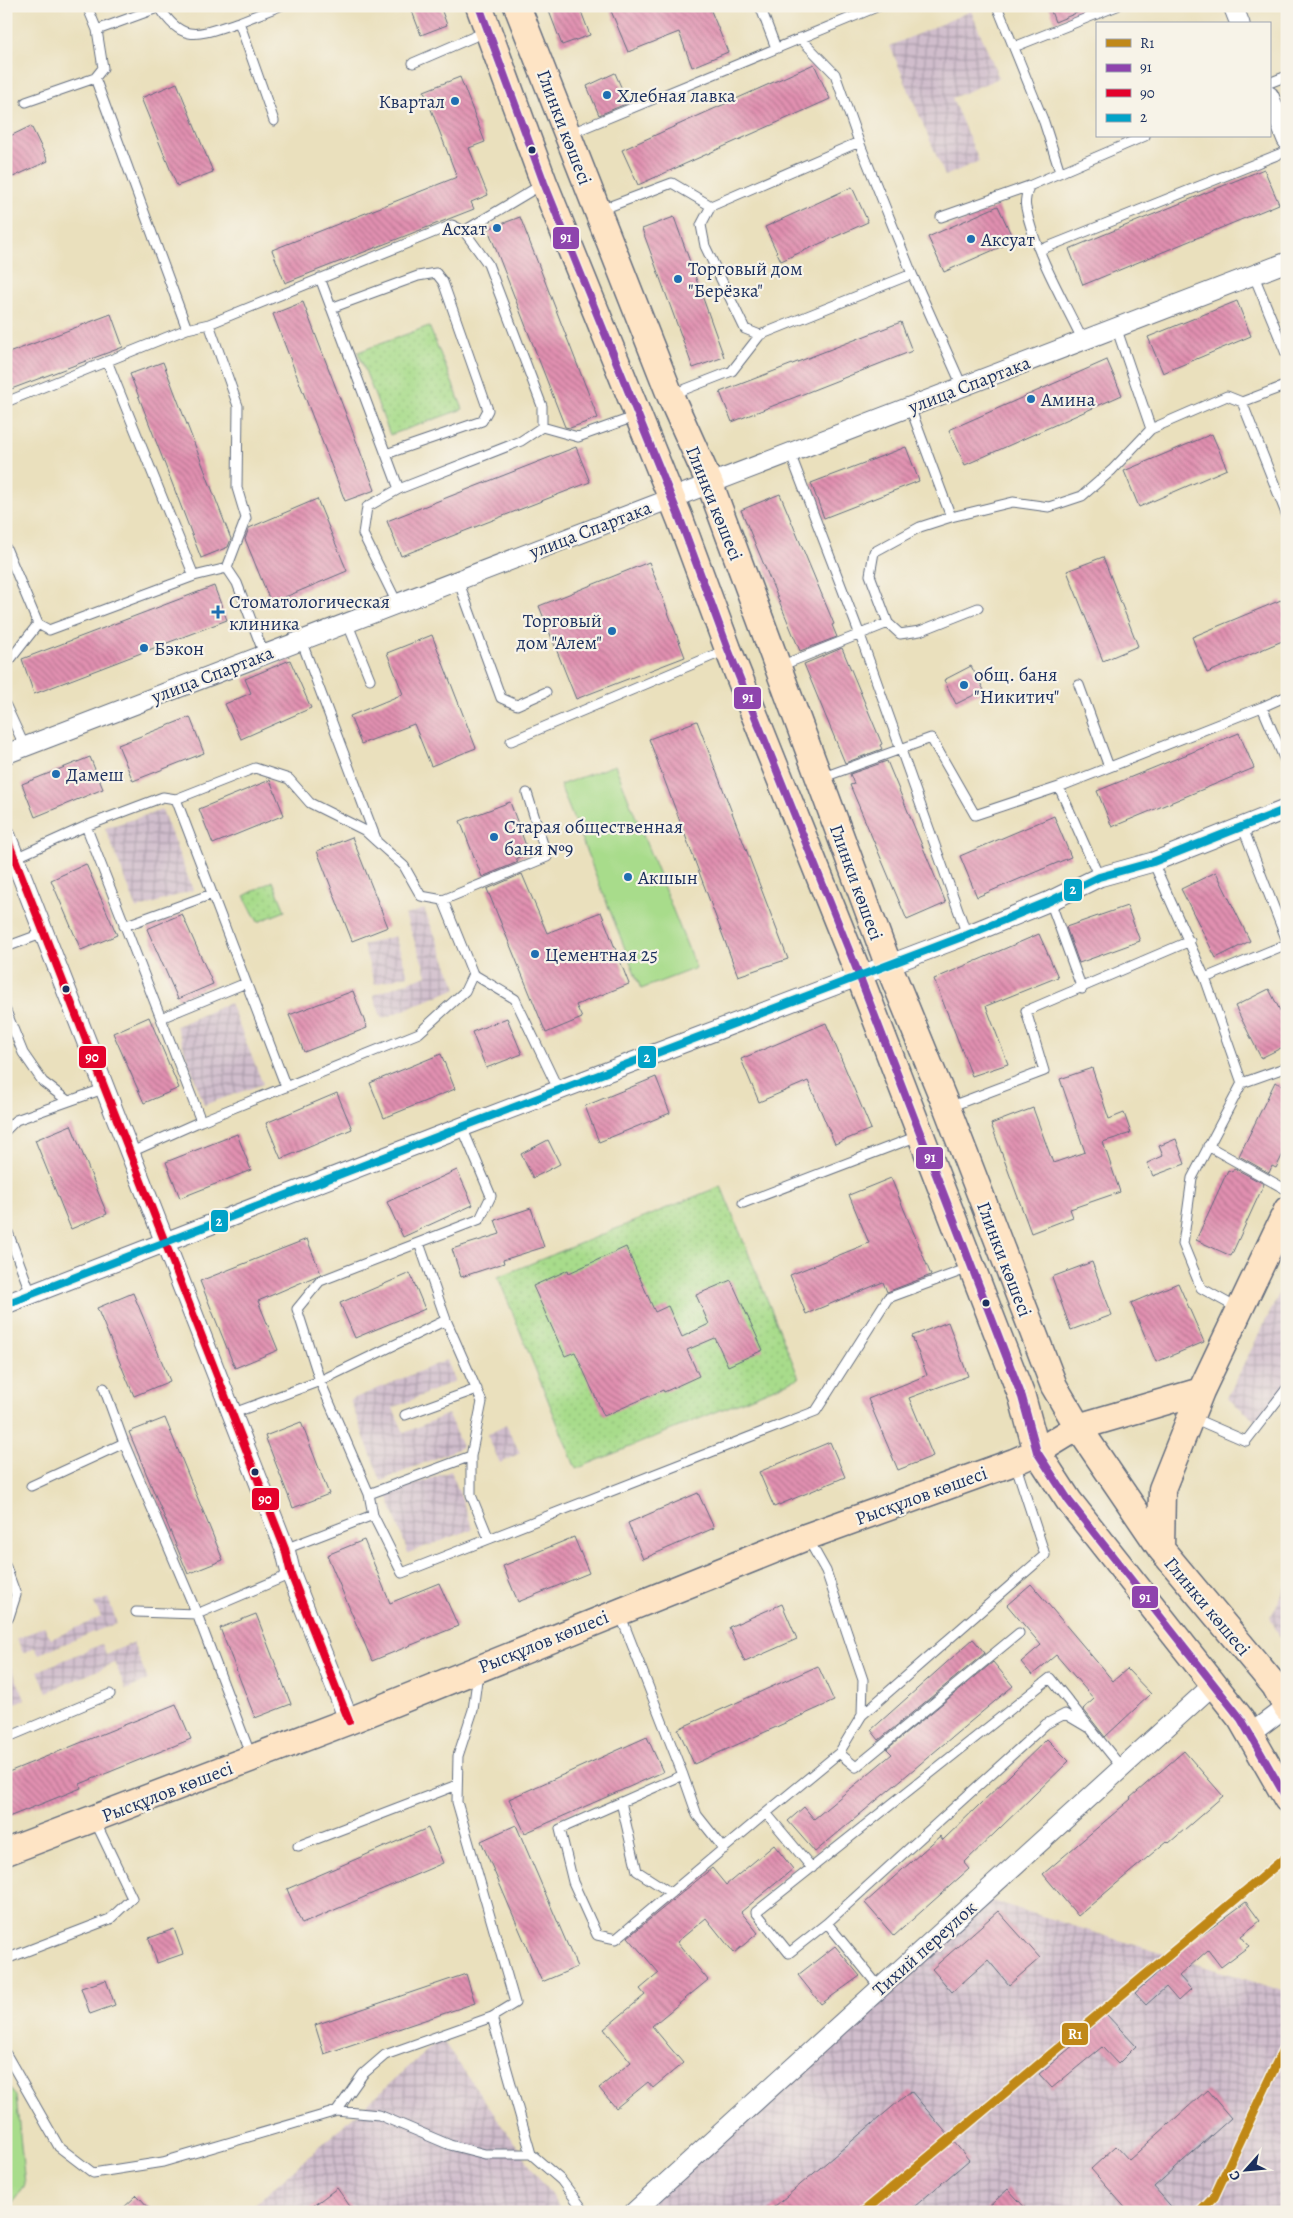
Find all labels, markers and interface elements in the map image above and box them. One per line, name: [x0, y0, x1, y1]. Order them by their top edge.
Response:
legend: [1096, 22, 1270, 138]
text: R1: [1140, 33, 1154, 53]
text: 91: [1140, 57, 1152, 77]
street label: Глинки көшесі: [530, 66, 598, 189]
place label: Хлебная лавка: [617, 83, 736, 109]
text: 90: [1140, 83, 1155, 103]
place label: Квартал: [378, 89, 445, 115]
marker: Хлебная лавка: [601, 89, 613, 101]
marker: Квартал: [449, 95, 461, 107]
text: 2: [1140, 107, 1147, 127]
unlabelled marker: [527, 145, 537, 155]
place label: Асхат: [441, 216, 488, 242]
marker: Асхат: [491, 222, 503, 234]
line badge: 91: [552, 226, 580, 250]
place label: Аксуат: [980, 227, 1035, 253]
text: 91: [560, 228, 572, 247]
marker: Аксуат: [965, 233, 977, 245]
place label: Торговый дом "Берёзка": [688, 256, 803, 304]
marker: Торговый дом "Берёзка": [672, 273, 684, 285]
street label: улица Спартака: [904, 350, 1034, 421]
place label: Амина: [1040, 387, 1096, 413]
marker: Амина: [1025, 393, 1037, 405]
street label: Глинки көшесі: [679, 442, 749, 565]
street label: улица Спартака: [525, 495, 655, 566]
place label: Стоматологическая клиника: [229, 589, 390, 637]
marker: Стоматологическая клиника: [211, 605, 225, 619]
place label: Торговый дом "Алем": [516, 608, 602, 656]
marker: Торговый дом "Алем": [606, 625, 618, 637]
place label: Бэкон: [154, 636, 204, 662]
street label: улица Спартака: [147, 640, 277, 711]
marker: Бэкон: [138, 642, 150, 654]
place label: общ. баня "Никитич": [974, 662, 1059, 710]
marker: общ. баня "Никитич": [958, 679, 970, 691]
line badge: 91: [733, 686, 762, 710]
text: 91: [742, 688, 754, 707]
place label: Дамеш: [66, 762, 124, 788]
marker: Дамеш: [50, 768, 62, 780]
place label: Старая общественная баня №9: [504, 814, 683, 862]
street label: Глинки көшесі: [823, 821, 889, 944]
marker: Старая общественная баня №9: [488, 831, 500, 843]
place label: Акшын: [637, 865, 698, 891]
marker: Акшын: [622, 871, 634, 883]
line badge: 2: [1063, 878, 1083, 902]
text: 2: [1070, 880, 1077, 899]
place label: Цементная 25: [545, 942, 658, 968]
marker: Цементная 25: [529, 948, 541, 960]
unlabelled marker: [61, 984, 71, 994]
line badge: 90: [78, 1045, 107, 1069]
line badge: 2: [637, 1045, 657, 1069]
text: 90: [85, 1048, 99, 1067]
text: 2: [644, 1048, 651, 1067]
line badge: 91: [915, 1146, 944, 1170]
text: 91: [924, 1148, 936, 1167]
street label: Глинки көшесі: [970, 1198, 1038, 1321]
line badge: 2: [210, 1209, 229, 1233]
text: 2: [216, 1212, 223, 1231]
unlabelled marker: [981, 1298, 991, 1308]
street label: Рысқұлов көшесі: [852, 1460, 991, 1532]
unlabelled marker: [250, 1467, 260, 1477]
line badge: 90: [251, 1487, 280, 1511]
text: 90: [258, 1490, 272, 1509]
street label: Глинки көшесі: [1158, 1552, 1256, 1662]
line badge: 91: [1131, 1585, 1159, 1609]
text: 91: [1139, 1588, 1151, 1607]
street label: Рысқұлов көшесі: [474, 1604, 612, 1680]
street label: Рысқұлов көшесі: [98, 1755, 237, 1829]
street label: Тихий переулок: [867, 1895, 982, 2003]
line badge: R1: [1061, 2022, 1089, 2046]
text: R1: [1068, 2025, 1082, 2044]
north arrow: [1220, 2146, 1270, 2196]
text: С: [1224, 2167, 1245, 2184]

